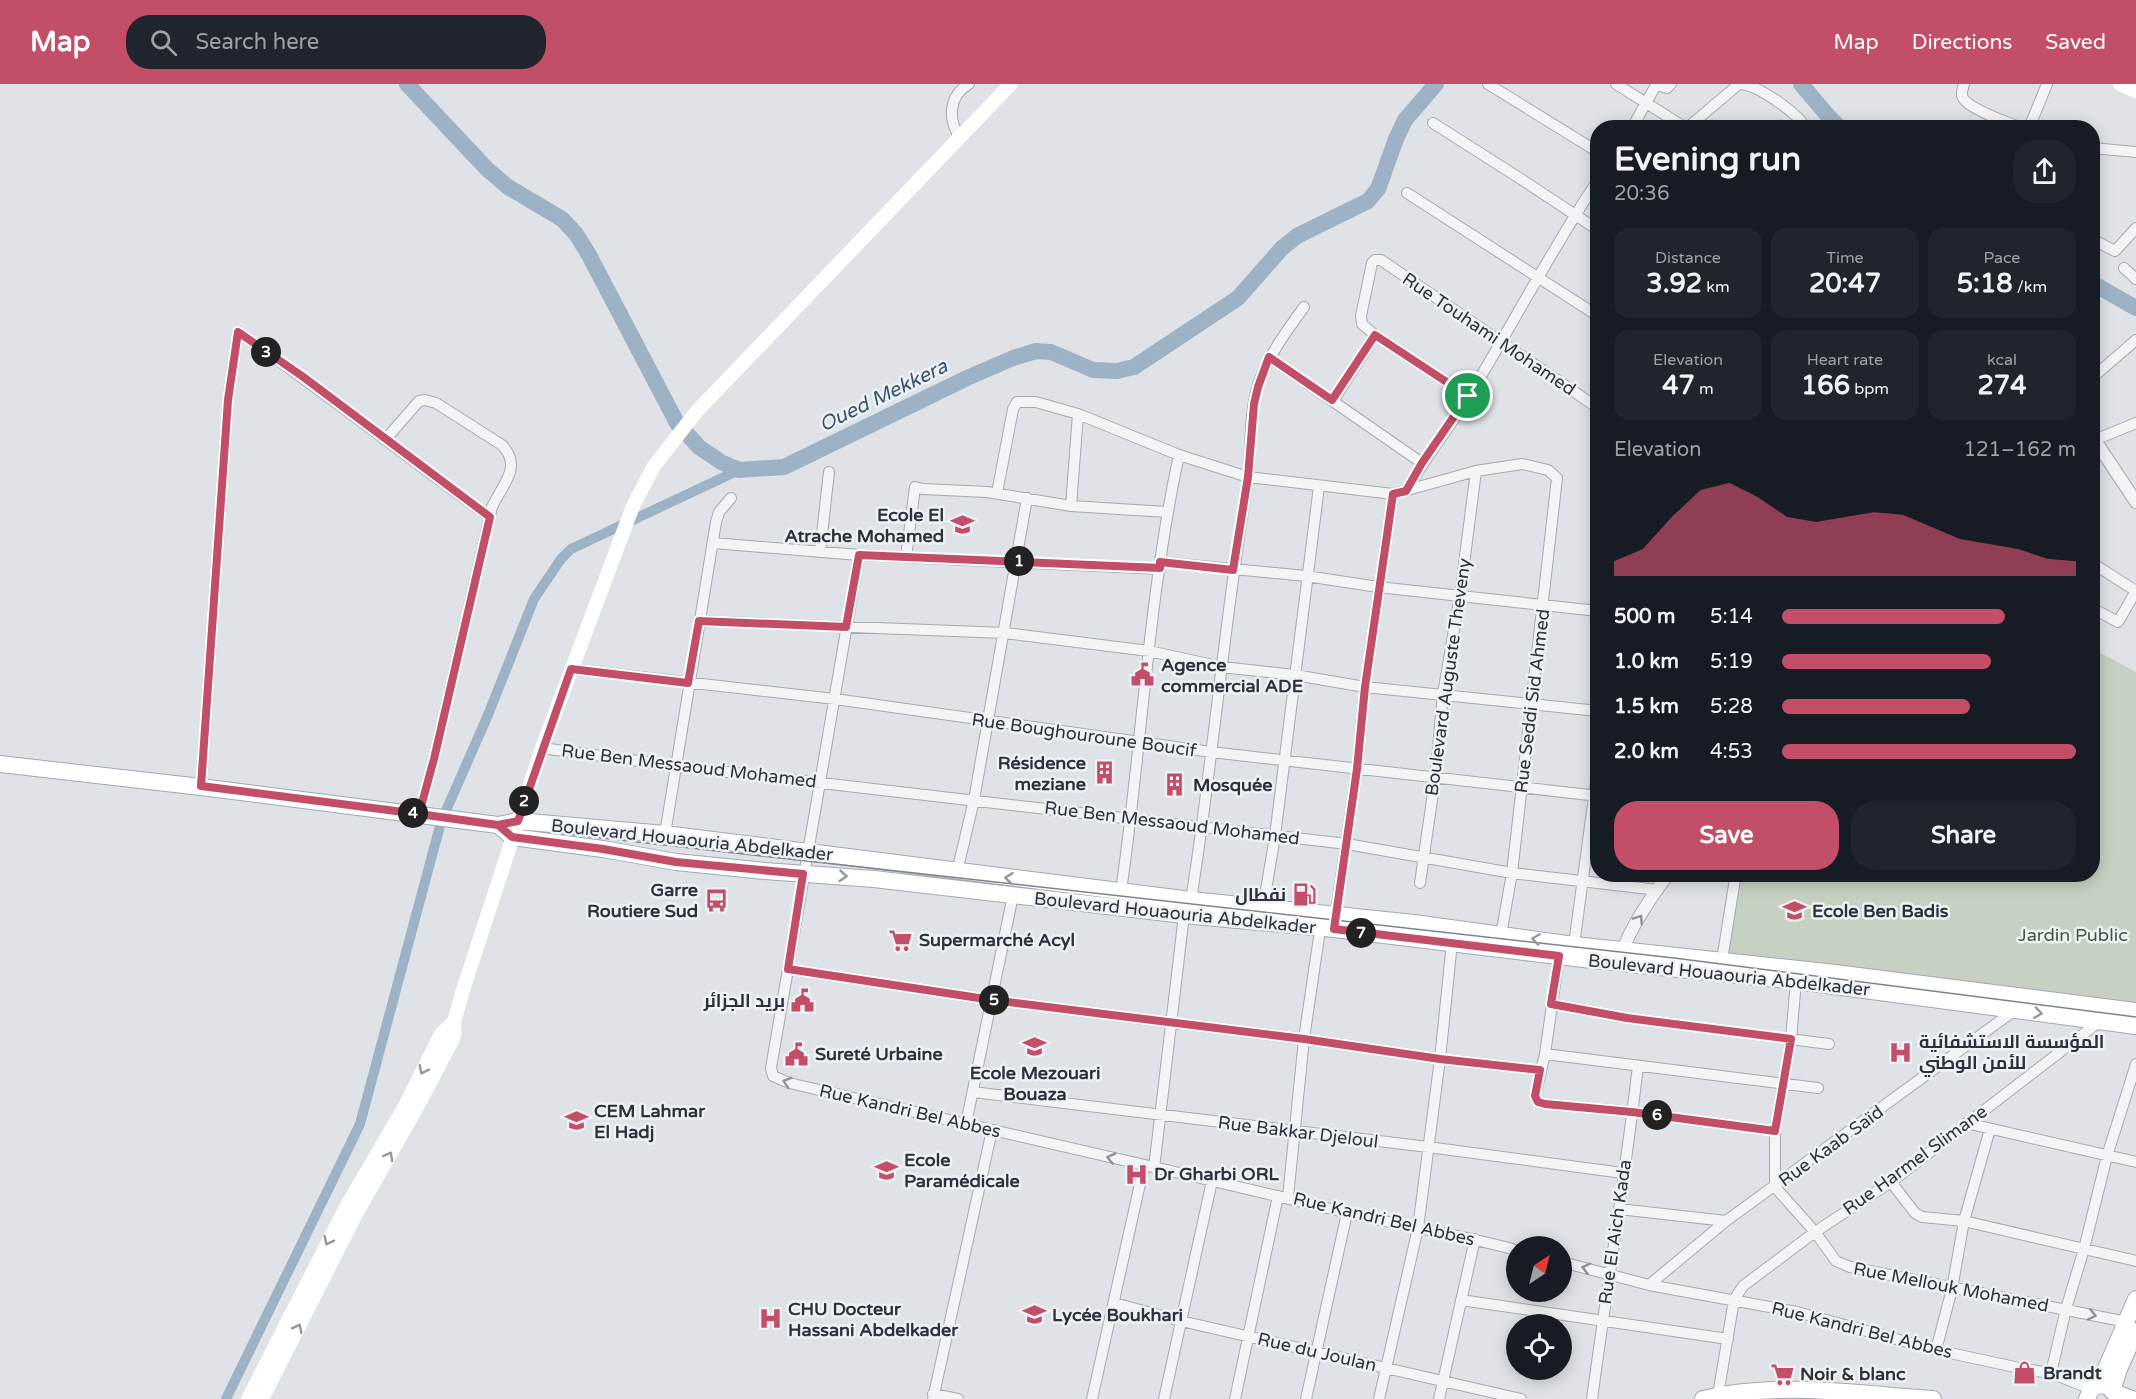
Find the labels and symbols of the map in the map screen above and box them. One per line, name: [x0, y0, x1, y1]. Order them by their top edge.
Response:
street label: Rue Touhami Mohamed: [1398, 268, 1580, 400]
pin: 3: [251, 337, 281, 367]
water label: Oued Mekkera: [815, 354, 952, 437]
pin: [1442, 370, 1493, 421]
place label: Ecole El Atrache Mohamed: [784, 504, 944, 547]
school or university icon: Ecole El Atrache Mohamed: [949, 512, 975, 538]
pin: 1: [1004, 546, 1034, 576]
street label: Boulevard Auguste Theveny: [1420, 556, 1476, 797]
street label: Rue Seddi Sid Ahmed: [1510, 608, 1554, 794]
place label: Agence commercial ADE: [1161, 654, 1303, 697]
public building icon: Agence commercial ADE: [1130, 662, 1156, 688]
street label: Rue Boughouroune Boucif: [970, 708, 1198, 762]
street label: Rue Ben Messaoud Mohamed: [560, 739, 818, 793]
place label: Résidence meziane: [998, 752, 1086, 795]
building icon: Résidence meziane: [1091, 760, 1117, 786]
building icon: Mosquée: [1162, 772, 1188, 798]
place label: Mosquée: [1193, 774, 1272, 796]
pin: 2: [509, 786, 539, 816]
street label: Rue Ben Messaoud Mohamed: [1043, 796, 1301, 850]
pin: 4: [398, 798, 428, 828]
street label: Boulevard Houaouria Abdelkader: [550, 814, 834, 866]
one-way arrow: [838, 869, 847, 882]
one-way arrow: [1004, 872, 1013, 884]
place label: Garre Routiere Sud: [587, 879, 698, 922]
fuel station icon: نفطال: [1291, 882, 1317, 908]
place label: نفطال: [1235, 884, 1286, 906]
bus stop icon: Garre Routiere Sud: [703, 887, 729, 913]
street label: Boulevard Houaouria Abdelkader: [1033, 887, 1317, 939]
school or university icon: Ecole Ben Badis: [1781, 898, 1807, 924]
place label: Ecole Ben Badis: [1812, 900, 1949, 922]
one-way arrow: [1632, 915, 1643, 926]
pin: 7: [1346, 918, 1376, 948]
park label: Jardin Public: [2018, 924, 2128, 946]
supermarket icon: Supermarché Acyl: [888, 927, 914, 953]
place label: Supermarché Acyl: [919, 929, 1075, 951]
one-way arrow: [1531, 934, 1540, 946]
street label: Boulevard Houaouria Abdelkader: [1587, 949, 1871, 1001]
pin: 5: [979, 985, 1009, 1015]
public building icon: بريد الجزائر: [790, 988, 816, 1014]
place label: بريد الجزائر: [703, 990, 785, 1012]
one-way arrow: [2033, 1006, 2043, 1019]
place label: المؤسسة الاستشفائية للأمن الوطني: [1919, 1031, 2104, 1078]
school or university icon: Ecole Mezouari Bouaza: [1022, 1034, 1048, 1060]
hospital icon: المؤسسة الاستشفائية للأمن الوطني: [1888, 1039, 1914, 1065]
public building icon: Sureté Urbaine: [784, 1041, 810, 1067]
place label: Sureté Urbaine: [815, 1043, 943, 1065]
place label: Ecole Mezouari Bouaza: [970, 1062, 1100, 1105]
one-way arrow: [419, 1064, 430, 1075]
one-way arrow: [782, 1077, 793, 1089]
street label: Rue Kandri Bel Abbes: [817, 1079, 1003, 1143]
place label: CEM Lahmar El Hadj: [594, 1100, 706, 1143]
pin: 6: [1642, 1100, 1672, 1130]
street label: Rue Harmel Slimane: [1839, 1100, 1991, 1220]
street label: Rue Kaab Saïd: [1774, 1101, 1888, 1191]
school or university icon: CEM Lahmar El Hadj: [563, 1108, 589, 1134]
street label: Rue Bakkar Djeloul: [1217, 1111, 1379, 1153]
place label: Ecole Paramédicale: [904, 1149, 1020, 1192]
one-way arrow: [382, 1151, 393, 1162]
one-way arrow: [1107, 1153, 1117, 1166]
school or university icon: Ecole Paramédicale: [873, 1157, 899, 1183]
street label: Rue El Aich Kada: [1594, 1158, 1636, 1306]
hospital icon: Dr Gharbi ORL: [1123, 1161, 1149, 1187]
place label: Dr Gharbi ORL: [1154, 1163, 1279, 1185]
street label: Rue Kandri Bel Abbes: [1291, 1187, 1477, 1251]
one-way arrow: [324, 1234, 336, 1245]
north arrow: [1506, 1236, 1572, 1302]
street label: Rue Mellouk Mohamed: [1851, 1257, 2051, 1317]
one-way arrow: [1581, 1263, 1592, 1275]
street label: Rue Kandri Bel Abbes: [1769, 1297, 1955, 1363]
place label: CHU Docteur Hassani Abdelkader: [788, 1298, 959, 1341]
school or university icon: Lycée Boukhari: [1021, 1302, 1047, 1328]
place label: Lycée Boukhari: [1052, 1304, 1183, 1326]
hospital icon: CHU Docteur Hassani Abdelkader: [757, 1306, 783, 1332]
one-way arrow: [2087, 1308, 2097, 1321]
one-way arrow: [291, 1324, 302, 1334]
street label: Rue du Joulan: [1255, 1328, 1379, 1376]
shop icon: Brandt: [2012, 1360, 2038, 1386]
supermarket icon: Noir & blanc: [1769, 1361, 1795, 1387]
place label: Brandt: [2043, 1362, 2102, 1384]
place label: Noir & blanc: [1800, 1363, 1906, 1385]

